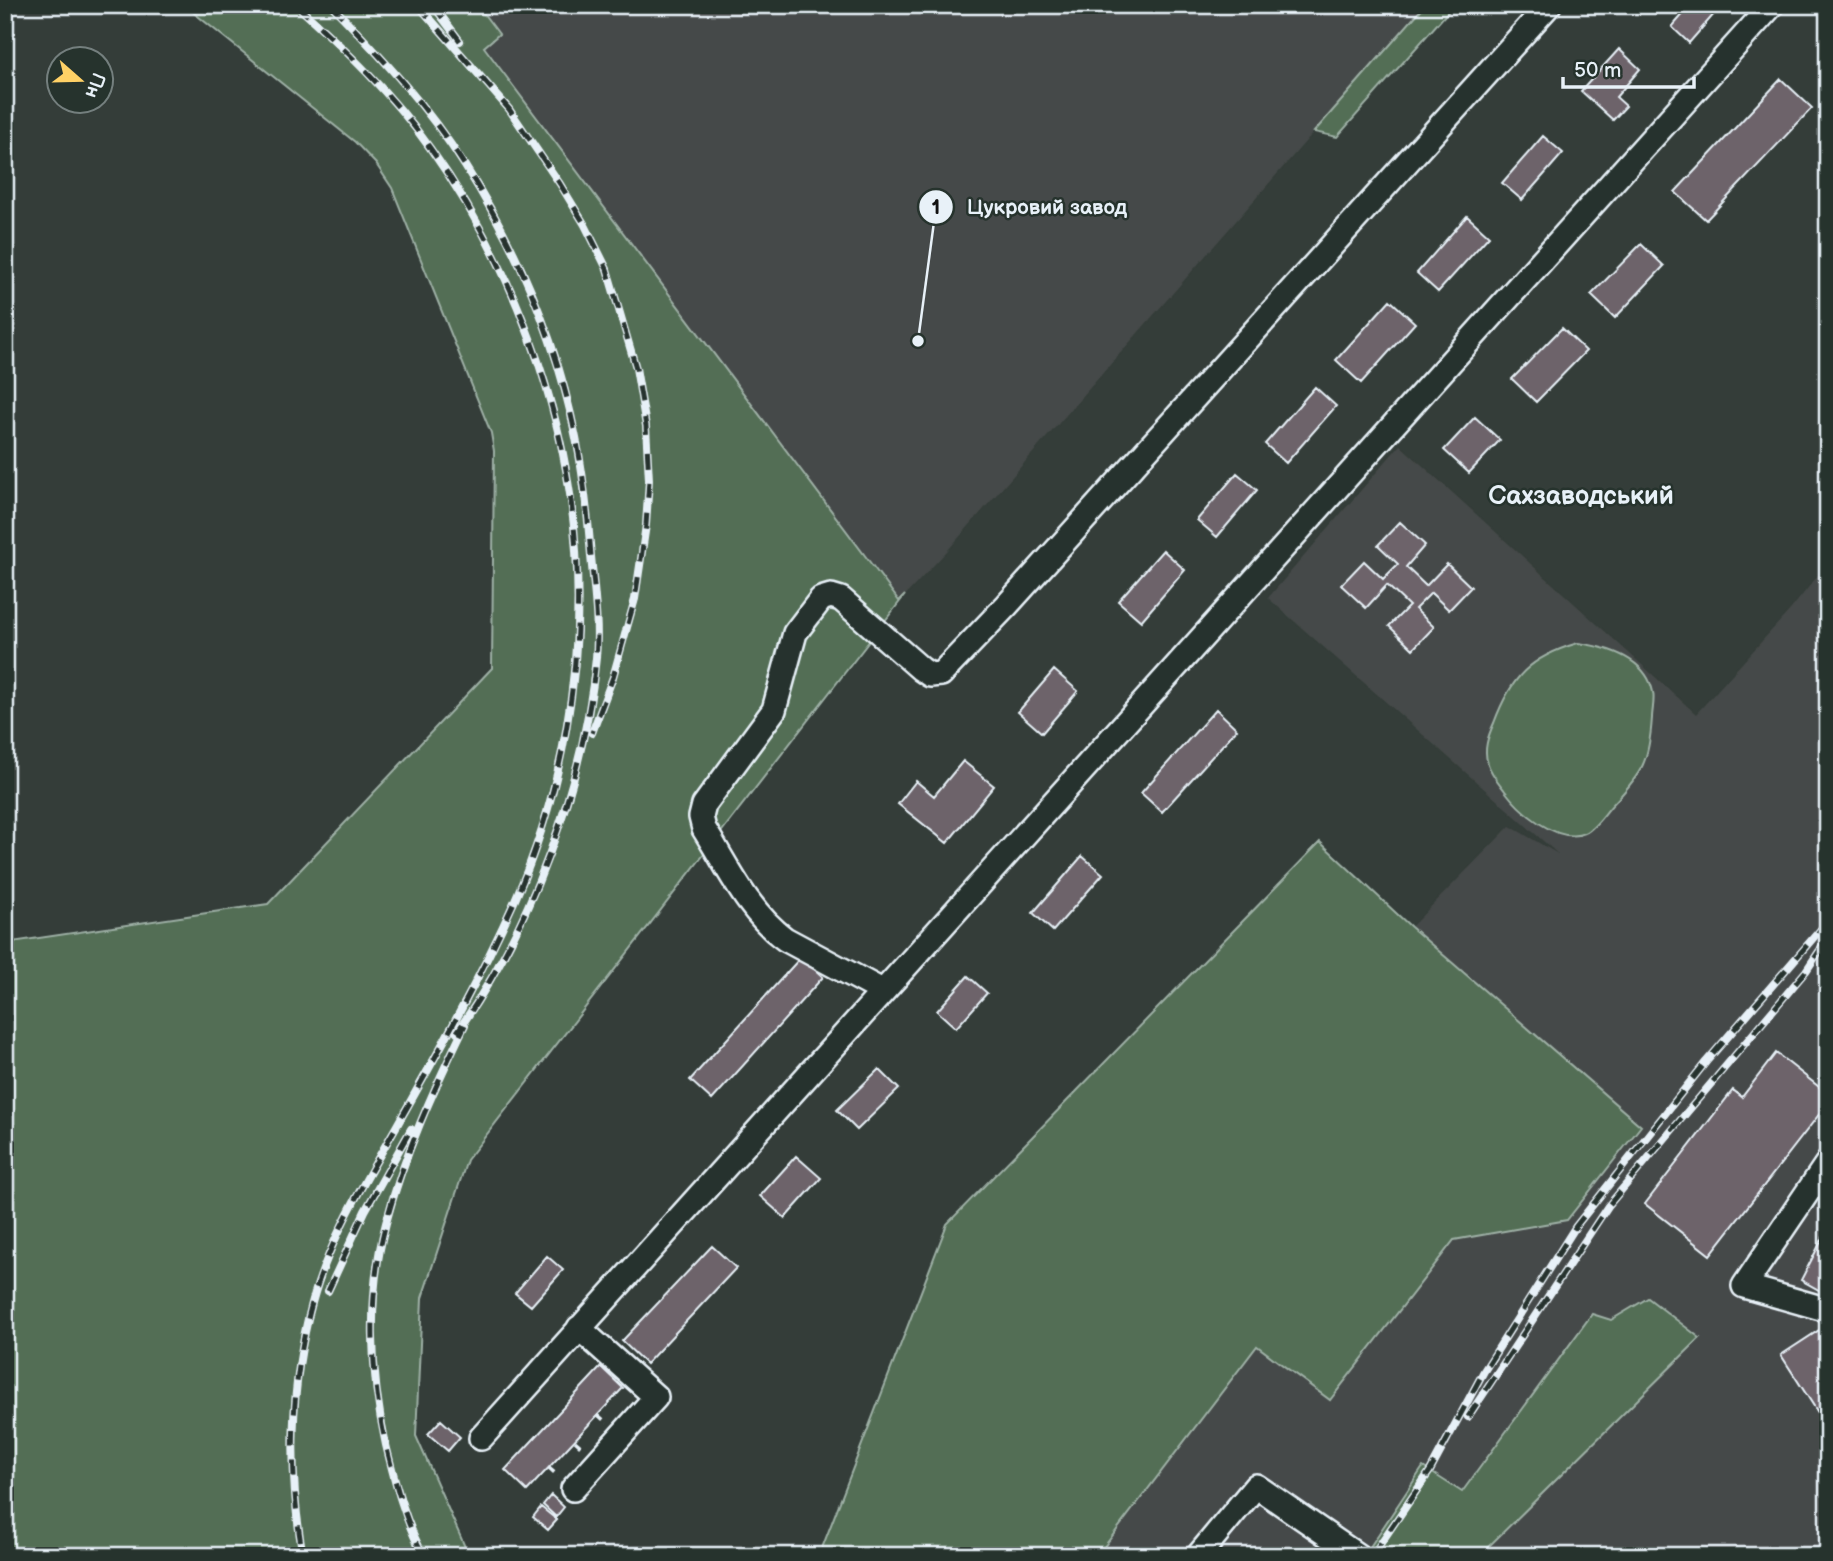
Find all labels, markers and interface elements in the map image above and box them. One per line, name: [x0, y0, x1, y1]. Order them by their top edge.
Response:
north arrow: [46, 46, 116, 116]
scale bar: [1563, 46, 1695, 90]
text: 50 m: [1574, 58, 1621, 83]
text: Пн: [79, 69, 110, 101]
callout: Цукровий завод: [918, 186, 1141, 228]
text: 1: [932, 195, 940, 220]
text: Цукровий завод: [967, 195, 1127, 220]
district label: Сахзаводський: [1488, 481, 1674, 512]

